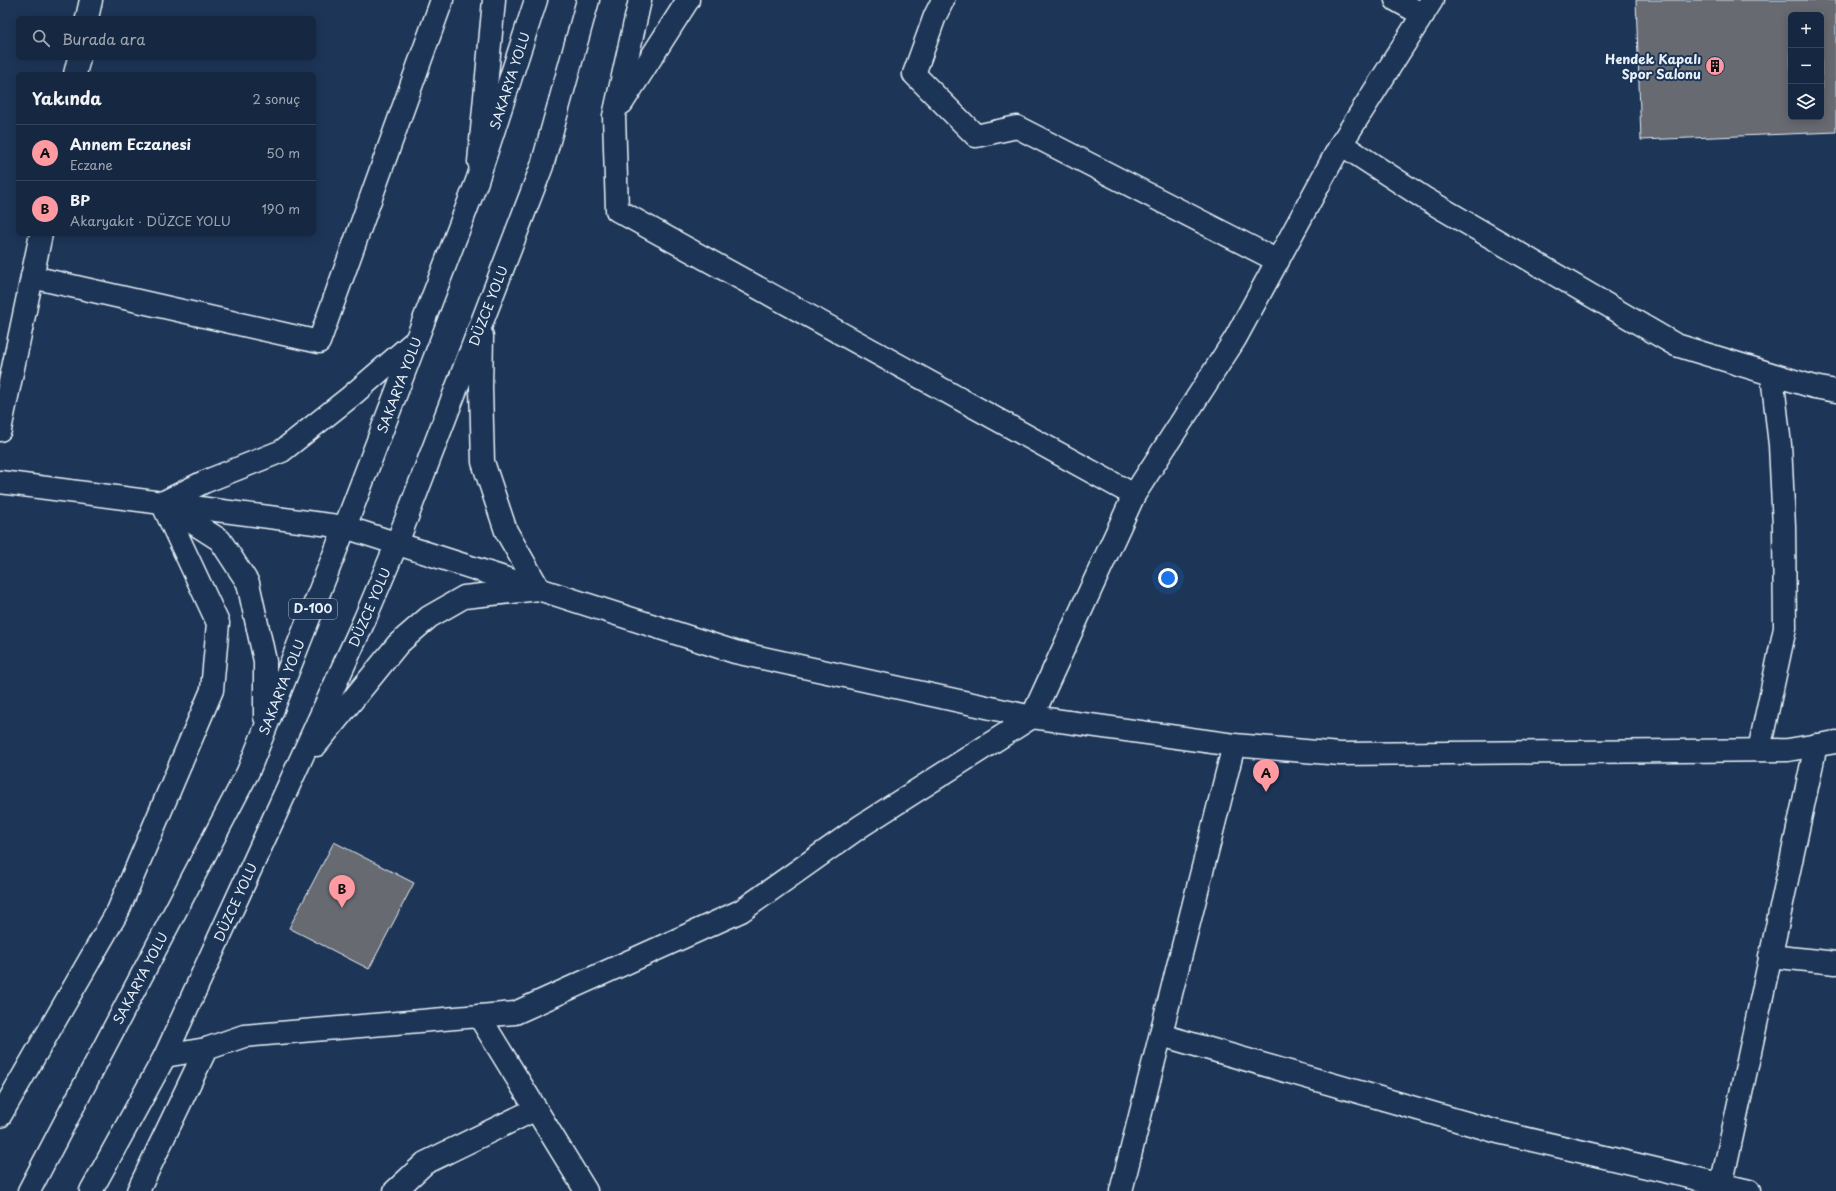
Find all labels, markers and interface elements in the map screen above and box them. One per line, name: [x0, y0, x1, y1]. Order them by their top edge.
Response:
map controls: [1788, 12, 1824, 120]
button: +: [1788, 12, 1824, 48]
search box: [16, 16, 316, 60]
icon: search: [30, 27, 52, 49]
text: Burada ara: [62, 27, 145, 50]
street label: SAKARYA YOLU: [484, 29, 534, 132]
button: −: [1788, 48, 1824, 84]
place label: Hendek Kapalı Spor Salonu: [1605, 49, 1701, 83]
building icon: Hendek Kapalı Spor Salonu: [1704, 55, 1726, 77]
button: layers: [1788, 84, 1824, 120]
text: Yakında: [32, 85, 102, 111]
text: 2 sonuç: [252, 89, 300, 108]
text: Annem Eczanesi: [70, 132, 191, 155]
text: A: [40, 143, 50, 162]
text: 50 m: [266, 143, 300, 162]
text: Eczane: [70, 155, 113, 174]
text: BP: [70, 188, 90, 211]
text: B: [41, 199, 49, 218]
text: 190 m: [261, 199, 300, 218]
text: Akaryakıt · DÜZCE YOLU: [70, 211, 231, 230]
street label: DÜZCE YOLU: [464, 263, 512, 349]
street label: SAKARYA YOLU: [372, 334, 426, 436]
street label: DÜZCE YOLU: [343, 564, 395, 650]
your location: [1158, 568, 1178, 588]
road number: D-100: [289, 599, 337, 619]
street label: SAKARYA YOLU: [254, 636, 309, 738]
pin: A: [1253, 759, 1279, 792]
street label: DÜZCE YOLU: [209, 860, 261, 945]
pin: B: [329, 875, 355, 908]
street label: SAKARYA YOLU: [108, 929, 172, 1027]

